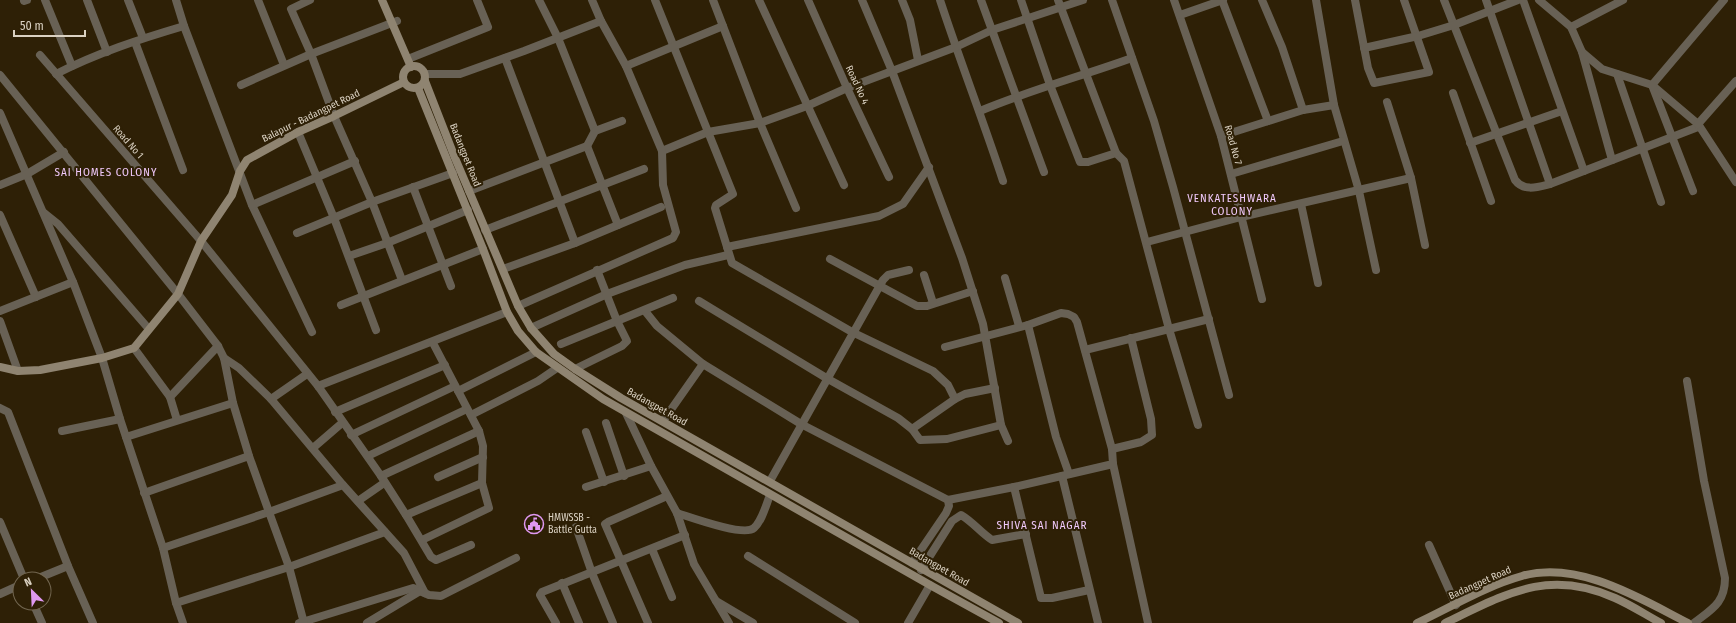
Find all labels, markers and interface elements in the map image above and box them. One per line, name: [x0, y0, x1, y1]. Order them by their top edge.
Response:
scale bar: [14, 12, 85, 38]
text: 50 m: [20, 19, 44, 33]
street label: Road No 4: [843, 64, 871, 107]
street label: Balapur - Badangpet Road: [260, 87, 362, 145]
street label: Badangpet Road: [447, 122, 483, 188]
street label: Road No 1: [110, 123, 146, 161]
street label: Road No 7: [1222, 124, 1244, 166]
district label: SAI HOMES COLONY: [55, 166, 157, 179]
district label: VENKATESHWARA COLONY: [1187, 192, 1277, 218]
street label: Badangpet Road: [625, 385, 689, 429]
place label: HMWSSB - Battle Gutta: [548, 512, 597, 536]
public building icon: HMWSSB - Battle Gutta: [523, 513, 545, 535]
district label: SHIVA SAI NAGAR: [997, 519, 1087, 532]
street label: Badangpet Road: [907, 545, 971, 589]
street label: Badangpet Road: [1447, 564, 1513, 602]
north arrow: [12, 571, 52, 611]
text: N: [22, 575, 34, 590]

